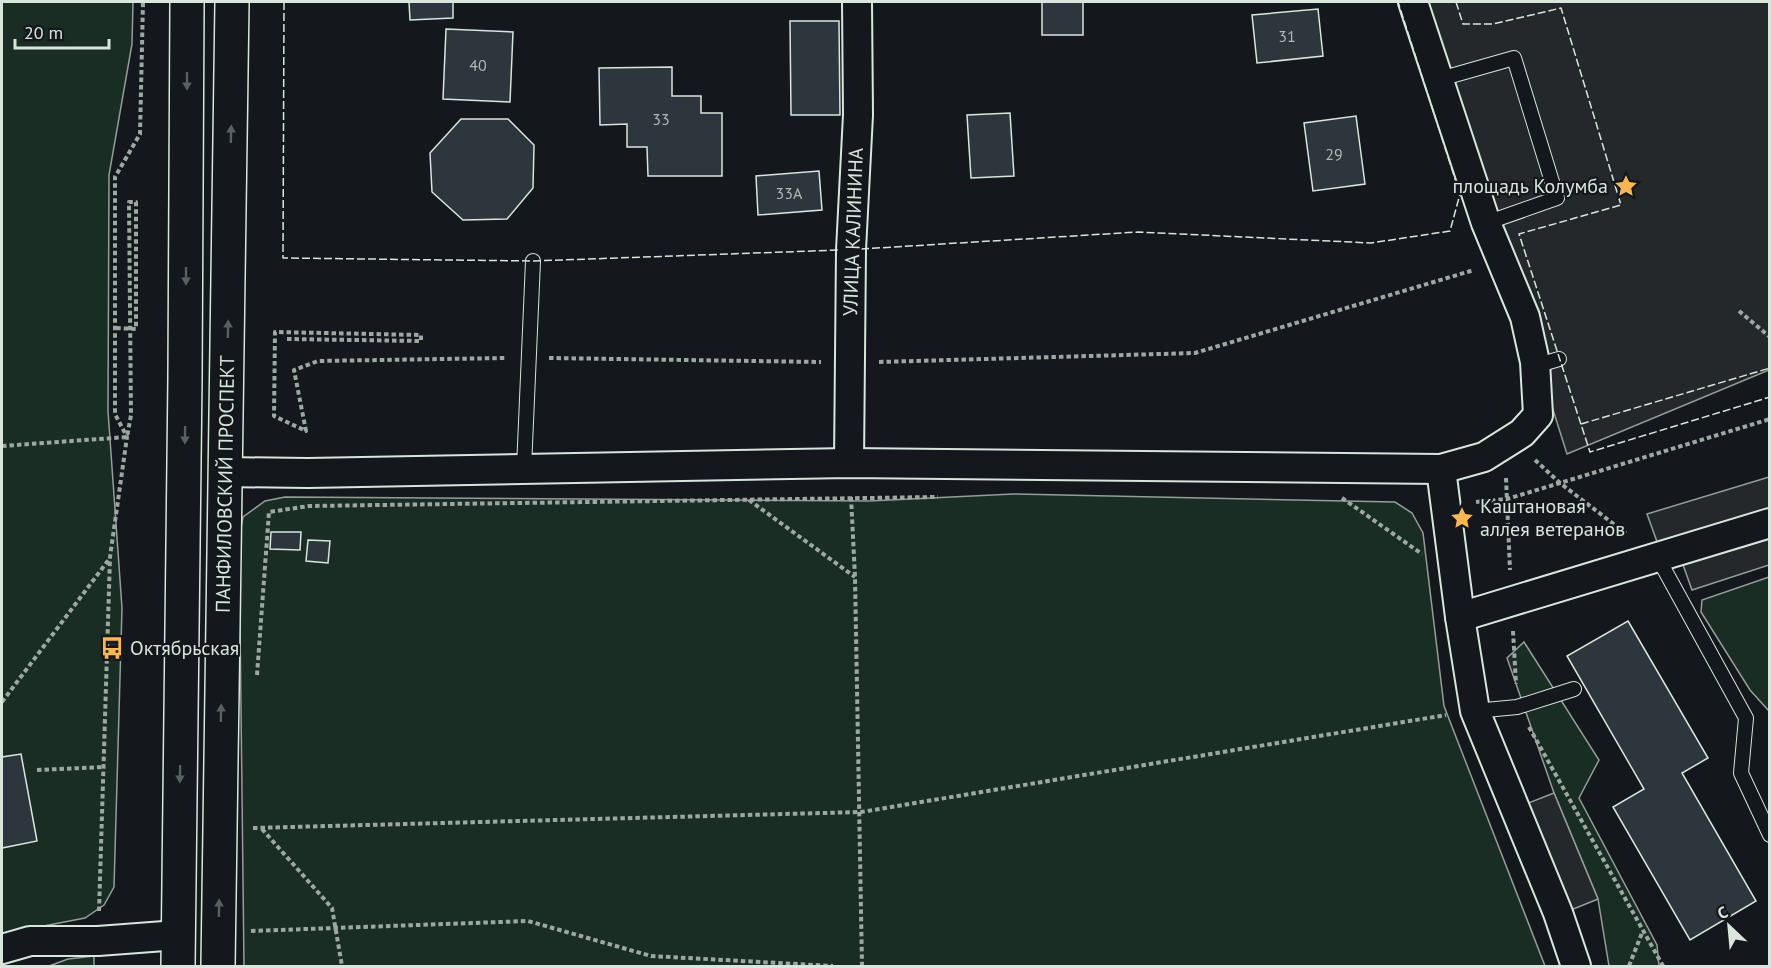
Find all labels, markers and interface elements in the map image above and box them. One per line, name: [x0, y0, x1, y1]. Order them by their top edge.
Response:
scale bar: [15, 12, 110, 50]
text: 20 m: [24, 21, 63, 44]
house number: 31: [1278, 26, 1296, 46]
house number: 40: [469, 55, 487, 75]
one-way arrow: [182, 71, 192, 90]
house number: 33: [652, 109, 670, 129]
one-way arrow: [226, 125, 236, 144]
house number: 29: [1325, 144, 1343, 164]
street label: УЛИЦА КАЛИНИНА: [837, 147, 869, 317]
place label: площадь Колумба: [1452, 173, 1608, 199]
place icon: площадь Колумба: [1613, 173, 1639, 199]
house number: 33А: [776, 183, 803, 203]
one-way arrow: [181, 266, 191, 285]
one-way arrow: [223, 320, 232, 339]
street label: ПАНФИЛОВСКИЙ ПРОСПЕКТ: [210, 355, 240, 613]
one-way arrow: [180, 426, 189, 445]
place label: Каштановая аллея ветеранов: [1480, 493, 1625, 542]
place icon: Каштановая аллея ветеранов: [1449, 505, 1475, 531]
bus stop icon: Октябрьская: [99, 635, 125, 661]
place label: Октябрьская: [130, 635, 239, 661]
one-way arrow: [217, 704, 226, 723]
one-way arrow: [175, 764, 185, 783]
north arrow: [1699, 896, 1759, 956]
one-way arrow: [214, 899, 224, 918]
text: С: [1714, 902, 1731, 923]

